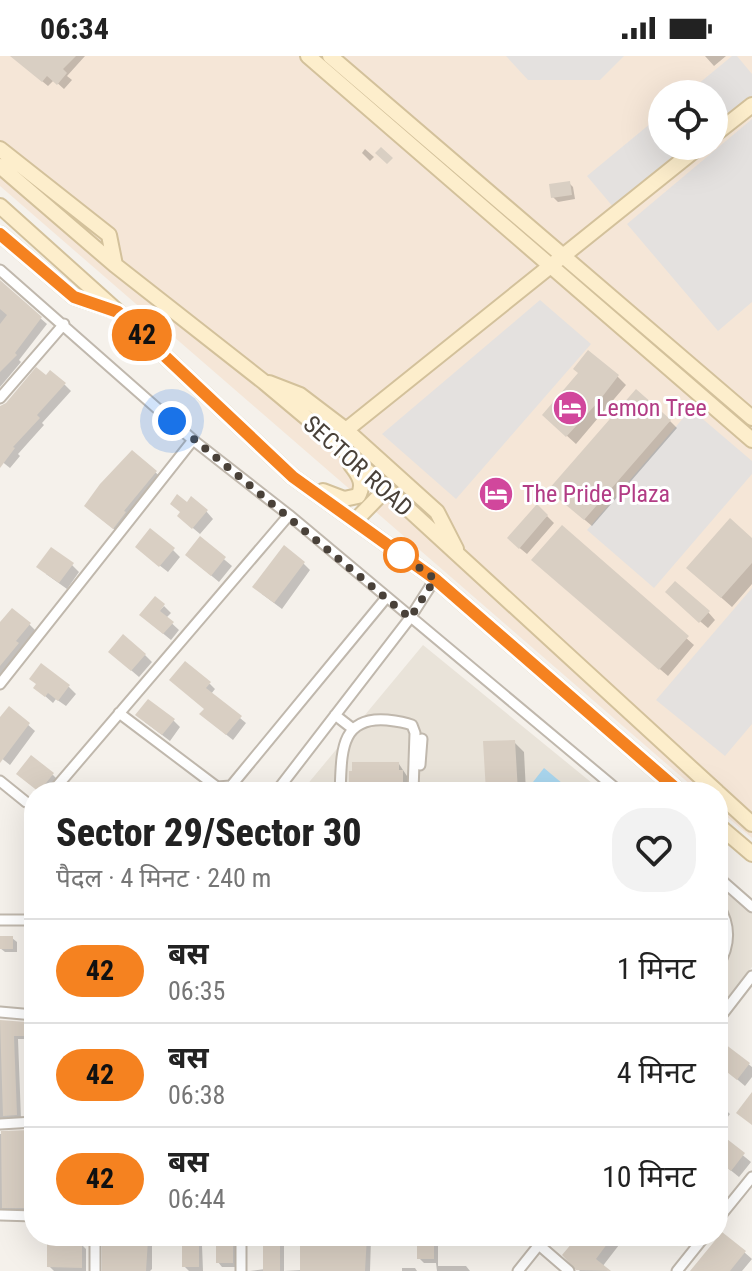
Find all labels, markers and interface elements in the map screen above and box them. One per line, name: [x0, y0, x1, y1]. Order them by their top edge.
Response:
text: 06:34: [40, 11, 109, 46]
map controls: [648, 80, 728, 160]
button: locate: [648, 80, 728, 160]
line badge: 42: [106, 309, 178, 361]
text: 42: [128, 318, 156, 351]
hotel icon: Lemon Tree: [551, 389, 589, 427]
place label: Lemon Tree: [596, 394, 707, 422]
your location: [152, 401, 192, 441]
street label: SECTOR ROAD: [298, 410, 418, 522]
hotel icon: The Pride Plaza: [477, 475, 515, 513]
place label: The Pride Plaza: [522, 480, 670, 508]
unlabelled marker: [384, 538, 418, 572]
button: heart: [612, 808, 696, 892]
text: Sector 29/Sector 30: [56, 811, 362, 855]
text: पैदल · 4 मिनट · 240 m: [56, 863, 271, 893]
text: बस: [168, 936, 209, 971]
text: 1 मिनट: [617, 951, 696, 986]
text: 42: [86, 954, 114, 987]
text: 06:35: [168, 976, 225, 1006]
text: बस: [168, 1040, 209, 1075]
text: 4 मिनट: [617, 1055, 696, 1090]
text: 42: [86, 1058, 114, 1091]
text: 06:38: [168, 1080, 225, 1110]
text: बस: [168, 1144, 209, 1179]
text: 10 मिनट: [602, 1159, 696, 1194]
text: 42: [86, 1162, 114, 1195]
text: 06:44: [168, 1184, 225, 1214]

